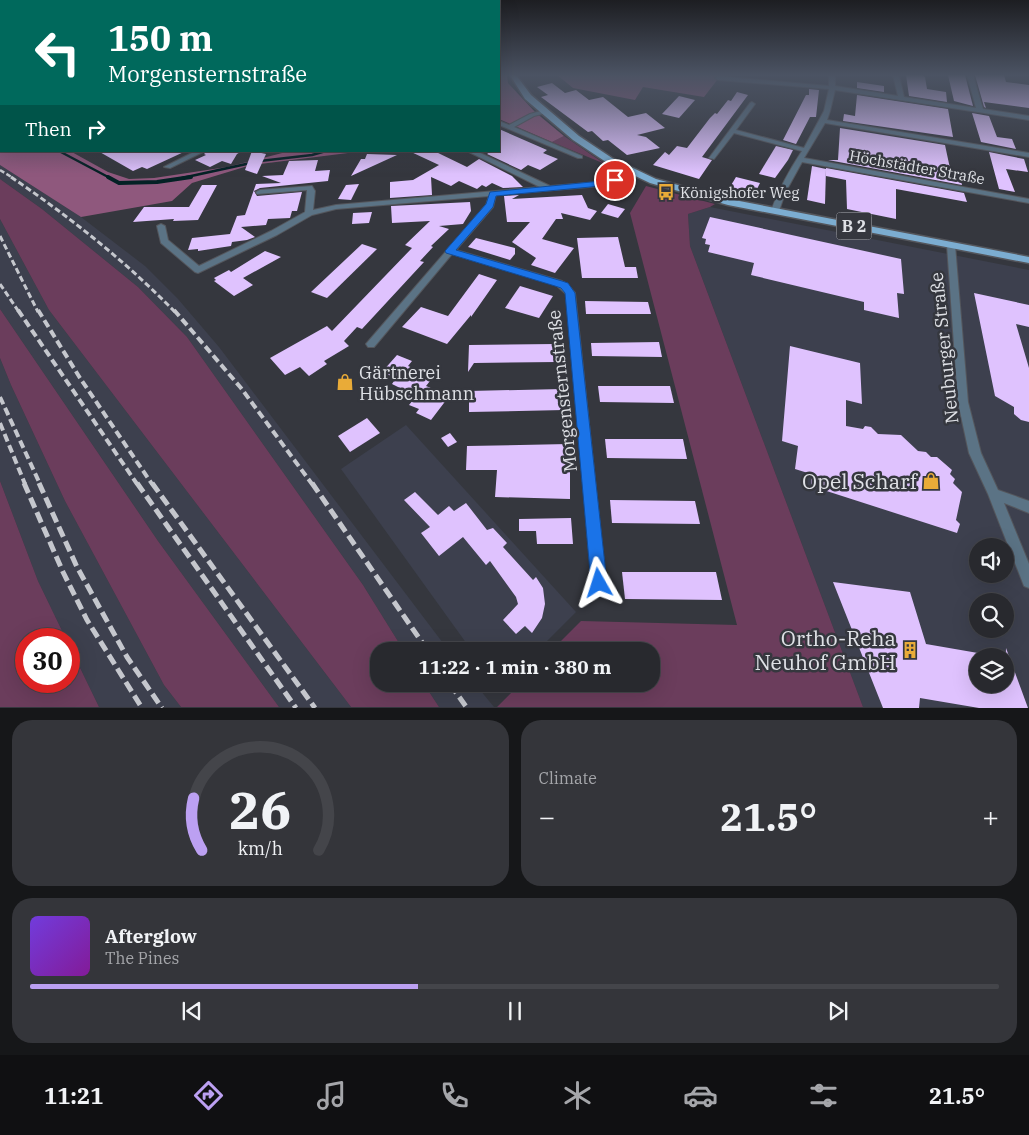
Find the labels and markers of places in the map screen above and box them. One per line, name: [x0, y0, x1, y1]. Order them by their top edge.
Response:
pin: [594, 159, 636, 201]
bus stop icon: Königshofer Weg: [656, 182, 676, 202]
place label: Königshofer Weg: [680, 183, 799, 202]
place label: Gärtnerei Hübschmann: [359, 361, 474, 405]
shop icon: Gärtnerei Hübschmann: [335, 372, 355, 392]
place label: Opel Scharf: [802, 467, 919, 495]
shop icon: Opel Scharf: [921, 471, 941, 491]
place label: Ortho-Reha Neuhof GmbH: [754, 624, 896, 676]
building icon: Ortho-Reha Neuhof GmbH: [900, 640, 920, 660]

